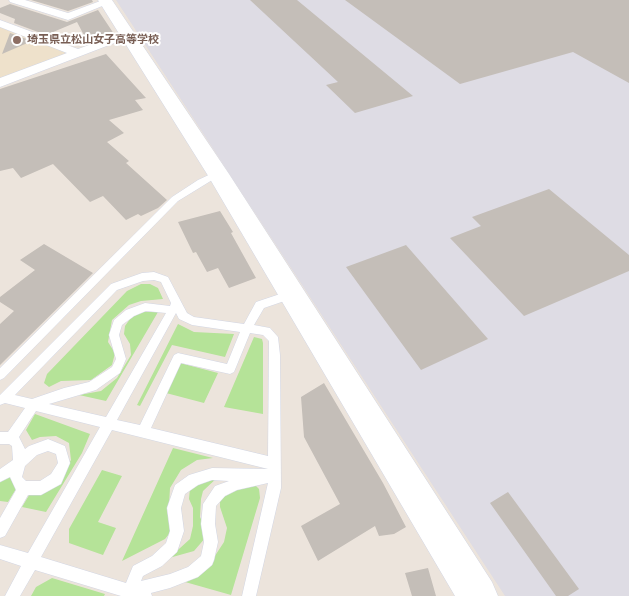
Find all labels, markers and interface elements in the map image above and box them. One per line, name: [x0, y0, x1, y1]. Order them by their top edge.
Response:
place label: 埼玉県立松山女子高等学校: [27, 33, 159, 47]
marker: 埼玉県立松山女子高等学校: [11, 34, 23, 46]

